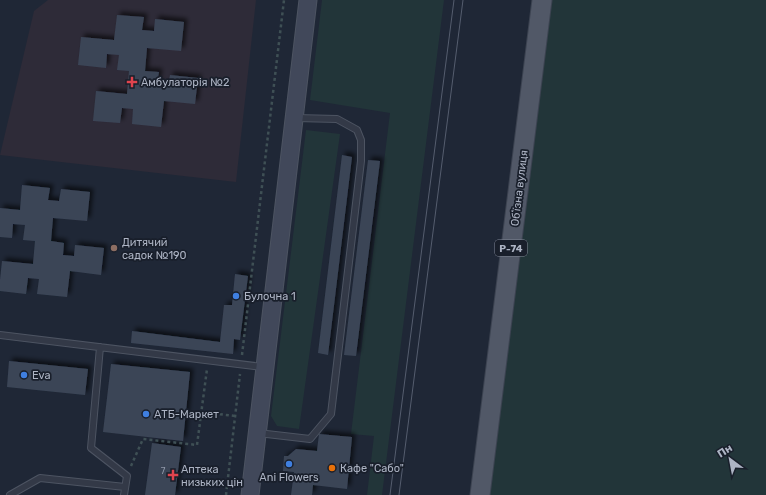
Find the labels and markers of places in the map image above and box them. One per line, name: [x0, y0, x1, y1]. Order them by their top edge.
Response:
marker: Амбулаторія №2: [126, 76, 138, 88]
place label: Амбулаторія №2: [141, 76, 229, 89]
place label: Дитячий садок №190: [122, 236, 187, 262]
marker: Дитячий садок №190: [109, 243, 119, 253]
place label: Булочна 1: [244, 290, 296, 303]
marker: Булочна 1: [231, 291, 241, 301]
place label: Eva: [32, 369, 50, 382]
marker: Eva: [19, 370, 29, 380]
place label: АТБ-Маркет: [154, 408, 219, 421]
marker: АТБ-Маркет: [141, 409, 151, 419]
marker: Ani Flowers: [284, 459, 294, 469]
place label: Кафе "Сабо": [340, 462, 404, 475]
place label: Аптека низьких цін: [181, 463, 243, 489]
marker: Кафе "Сабо": [327, 463, 337, 473]
marker: Аптека низьких цін: [168, 470, 178, 480]
place label: Ani Flowers: [259, 471, 319, 484]

